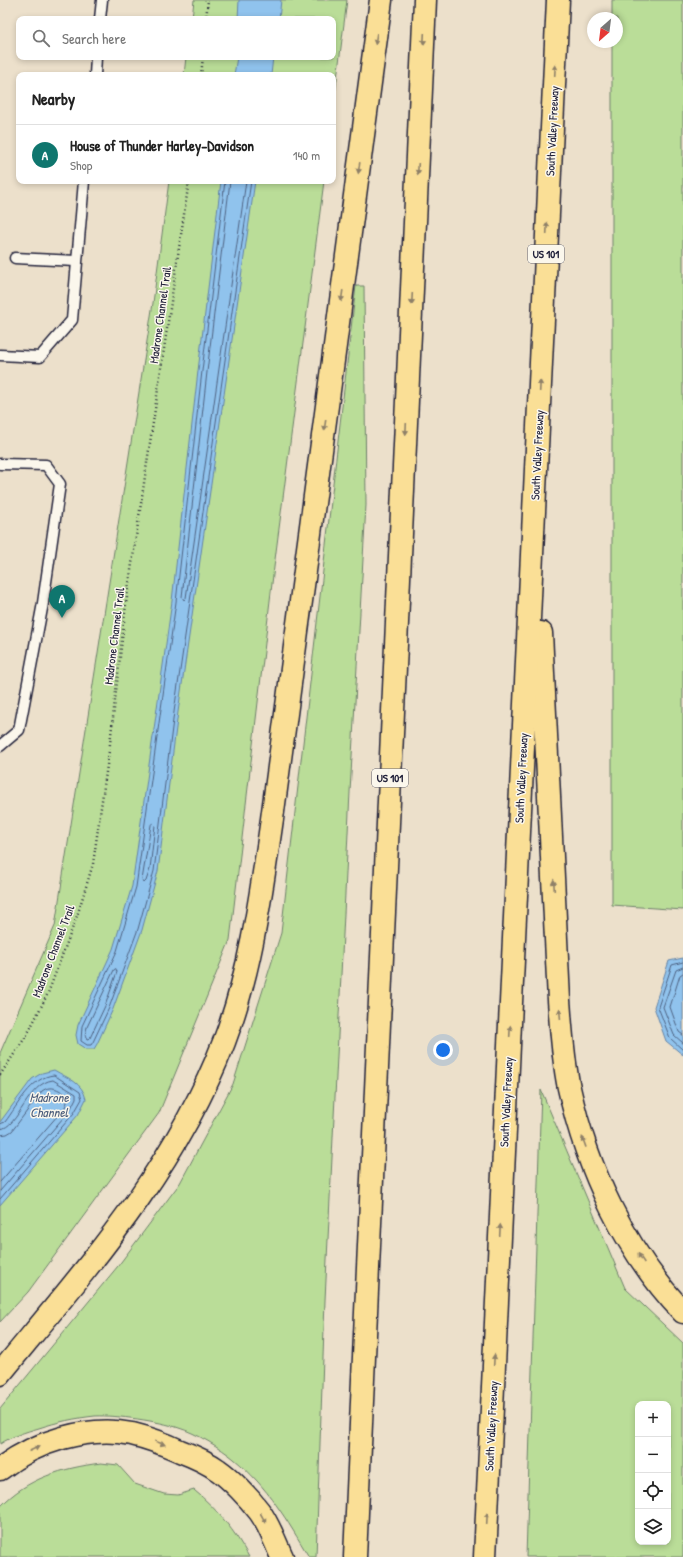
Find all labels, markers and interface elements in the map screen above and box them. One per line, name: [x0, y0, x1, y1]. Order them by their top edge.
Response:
north arrow: [587, 12, 623, 48]
search box: [16, 16, 336, 60]
icon: search: [30, 27, 52, 49]
text: Search here: [62, 28, 126, 49]
one-way arrow: [373, 33, 379, 45]
one-way arrow: [420, 33, 427, 45]
one-way arrow: [552, 63, 558, 76]
street label: South Valley Freeway: [541, 85, 563, 177]
text: Nearby: [32, 87, 75, 110]
text: House of Thunder Harley-Davidson: [70, 135, 254, 156]
text: A: [42, 146, 48, 164]
text: 140 m: [293, 146, 320, 164]
text: Shop: [70, 156, 92, 174]
one-way arrow: [356, 161, 362, 174]
one-way arrow: [414, 163, 421, 175]
one-way arrow: [544, 222, 551, 234]
road number: US 101: [528, 245, 564, 263]
street label: Madrone Channel Trail: [145, 265, 175, 365]
one-way arrow: [339, 290, 345, 302]
one-way arrow: [409, 293, 415, 306]
one-way arrow: [537, 379, 543, 392]
street label: South Valley Freeway: [526, 409, 548, 501]
one-way arrow: [321, 419, 328, 431]
one-way arrow: [403, 423, 409, 436]
pin: A: [49, 585, 75, 618]
street label: Madrone Channel Trail: [100, 586, 128, 686]
street label: South Valley Freeway: [510, 732, 532, 824]
road number: US 101: [372, 769, 408, 787]
one-way arrow: [551, 878, 557, 891]
street label: Madrone Channel Trail: [28, 902, 79, 1000]
one-way arrow: [557, 1008, 563, 1020]
one-way arrow: [506, 1025, 513, 1037]
your location: [433, 1040, 453, 1060]
street label: South Valley Freeway: [495, 1056, 517, 1148]
water label: Madrone Channel: [29, 1088, 69, 1121]
one-way arrow: [581, 1135, 587, 1147]
one-way arrow: [497, 1224, 504, 1236]
one-way arrow: [637, 1253, 645, 1264]
one-way arrow: [491, 1354, 498, 1366]
street label: South Valley Freeway: [480, 1380, 502, 1472]
map controls: [635, 1401, 671, 1545]
button: +: [635, 1401, 671, 1437]
button: −: [635, 1437, 671, 1473]
one-way arrow: [154, 1440, 166, 1446]
one-way arrow: [28, 1446, 39, 1452]
button: locate: [635, 1473, 671, 1509]
button: layers: [635, 1509, 671, 1545]
one-way arrow: [259, 1512, 266, 1524]
one-way arrow: [483, 1512, 490, 1524]

